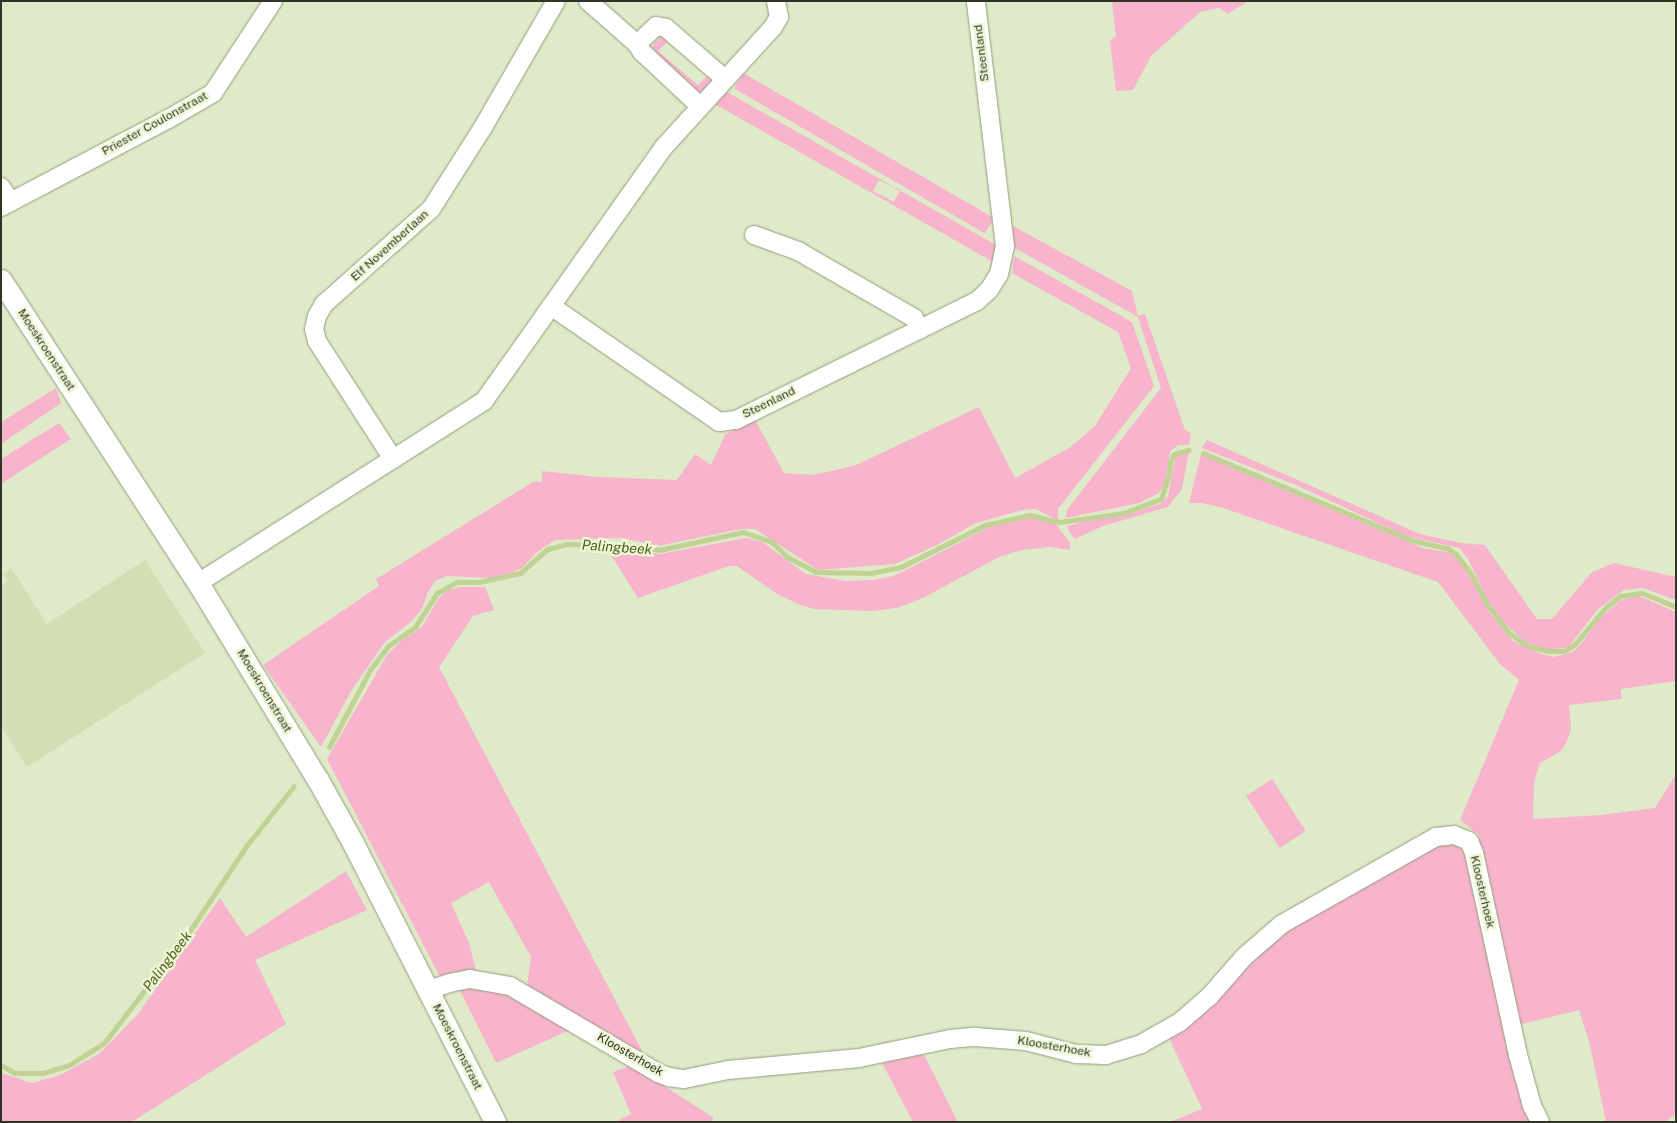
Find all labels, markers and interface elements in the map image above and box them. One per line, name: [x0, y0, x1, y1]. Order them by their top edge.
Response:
street label: Steenland: [971, 24, 993, 82]
street label: Priester Coulonstraat: [100, 89, 210, 159]
street label: Elf Novemberlaan: [348, 207, 432, 285]
street label: Moeskroenstraat: [14, 306, 78, 394]
street label: Steenland: [740, 384, 798, 422]
water label: Palingbeek: [581, 536, 653, 558]
street label: Moeskroenstraat: [233, 647, 295, 735]
street label: Kloosterhoek: [1467, 854, 1497, 930]
water label: Palingbeek: [139, 928, 195, 994]
street label: Moeskroenstraat: [429, 1002, 485, 1092]
street label: Kloosterhoek: [594, 1030, 666, 1080]
street label: Kloosterhoek: [1016, 1033, 1092, 1061]

